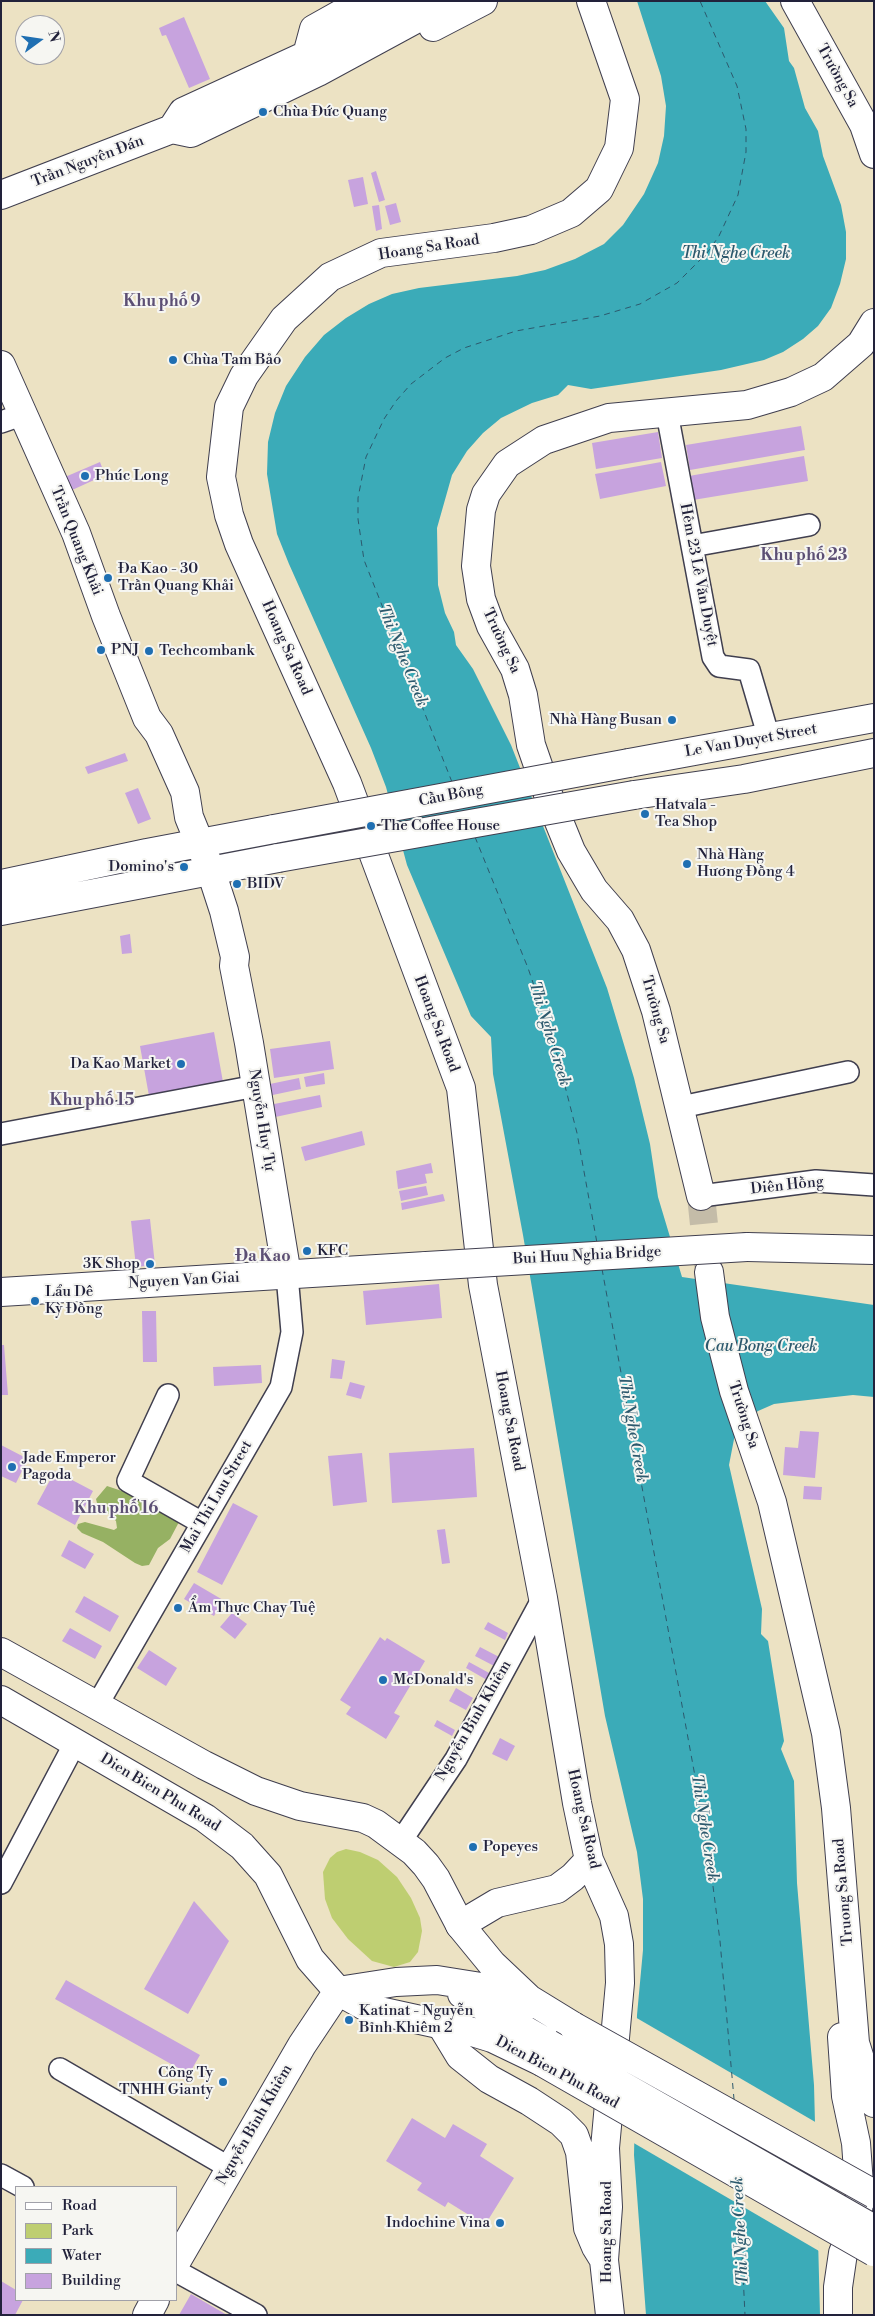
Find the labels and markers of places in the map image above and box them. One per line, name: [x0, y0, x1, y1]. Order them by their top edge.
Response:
place label: Chùa Đức Quang: [273, 103, 387, 121]
marker: Chùa Đức Quang: [257, 106, 269, 118]
place label: Chùa Tam Bảo: [183, 351, 282, 369]
marker: Chùa Tam Bảo: [167, 354, 179, 366]
place label: Phúc Long: [95, 467, 168, 485]
marker: Phúc Long: [79, 470, 91, 482]
place label: Đa Kao - 30 Trần Quang Khải: [118, 560, 234, 595]
marker: Đa Kao - 30 Trần Quang Khải: [102, 572, 114, 584]
place label: PNJ: [111, 641, 139, 659]
place label: Techcombank: [159, 642, 254, 660]
marker: PNJ: [95, 644, 107, 656]
marker: Techcombank: [143, 645, 155, 657]
place label: Nhà Hàng Busan: [550, 711, 662, 729]
marker: Nhà Hàng Busan: [666, 714, 678, 726]
place label: Hatvala - Tea Shop: [655, 796, 717, 831]
marker: Hatvala - Tea Shop: [639, 808, 651, 820]
place label: The Coffee House: [381, 817, 500, 835]
marker: The Coffee House: [365, 820, 377, 832]
place label: Nhà Hàng Hương Đồng 4: [697, 846, 795, 881]
place label: Domino's: [109, 858, 174, 876]
marker: Nhà Hàng Hương Đồng 4: [681, 858, 693, 870]
marker: Domino's: [178, 861, 190, 873]
place label: BIDV: [247, 875, 285, 893]
marker: BIDV: [231, 878, 243, 890]
place label: Da Kao Market: [70, 1055, 171, 1073]
marker: Da Kao Market: [175, 1058, 187, 1070]
place label: KFC: [317, 1242, 348, 1260]
marker: KFC: [301, 1245, 313, 1257]
place label: 3K Shop: [83, 1255, 140, 1273]
marker: 3K Shop: [144, 1258, 156, 1270]
place label: Lẩu Dê Kỳ Đồng: [45, 1283, 102, 1318]
marker: Lẩu Dê Kỳ Đồng: [29, 1295, 41, 1307]
place label: Jade Emperor Pagoda: [22, 1449, 116, 1484]
marker: Jade Emperor Pagoda: [6, 1461, 18, 1473]
place label: Ẩm Thực Chay Tuệ: [188, 1599, 315, 1617]
marker: Ẩm Thực Chay Tuệ: [172, 1602, 184, 1614]
place label: McDonald's: [393, 1671, 473, 1689]
marker: McDonald's: [377, 1674, 389, 1686]
place label: Popeyes: [483, 1838, 538, 1856]
marker: Popeyes: [467, 1841, 479, 1853]
place label: Katinat - Nguyễn Bỉnh Khiêm 2: [359, 2002, 473, 2037]
marker: Katinat - Nguyễn Bỉnh Khiêm 2: [343, 2014, 355, 2026]
place label: Công Ty TNHH Gianty: [119, 2064, 213, 2099]
marker: Công Ty TNHH Gianty: [217, 2076, 229, 2088]
place label: Indochine Vina: [386, 2214, 490, 2232]
marker: Indochine Vina: [494, 2217, 506, 2229]

